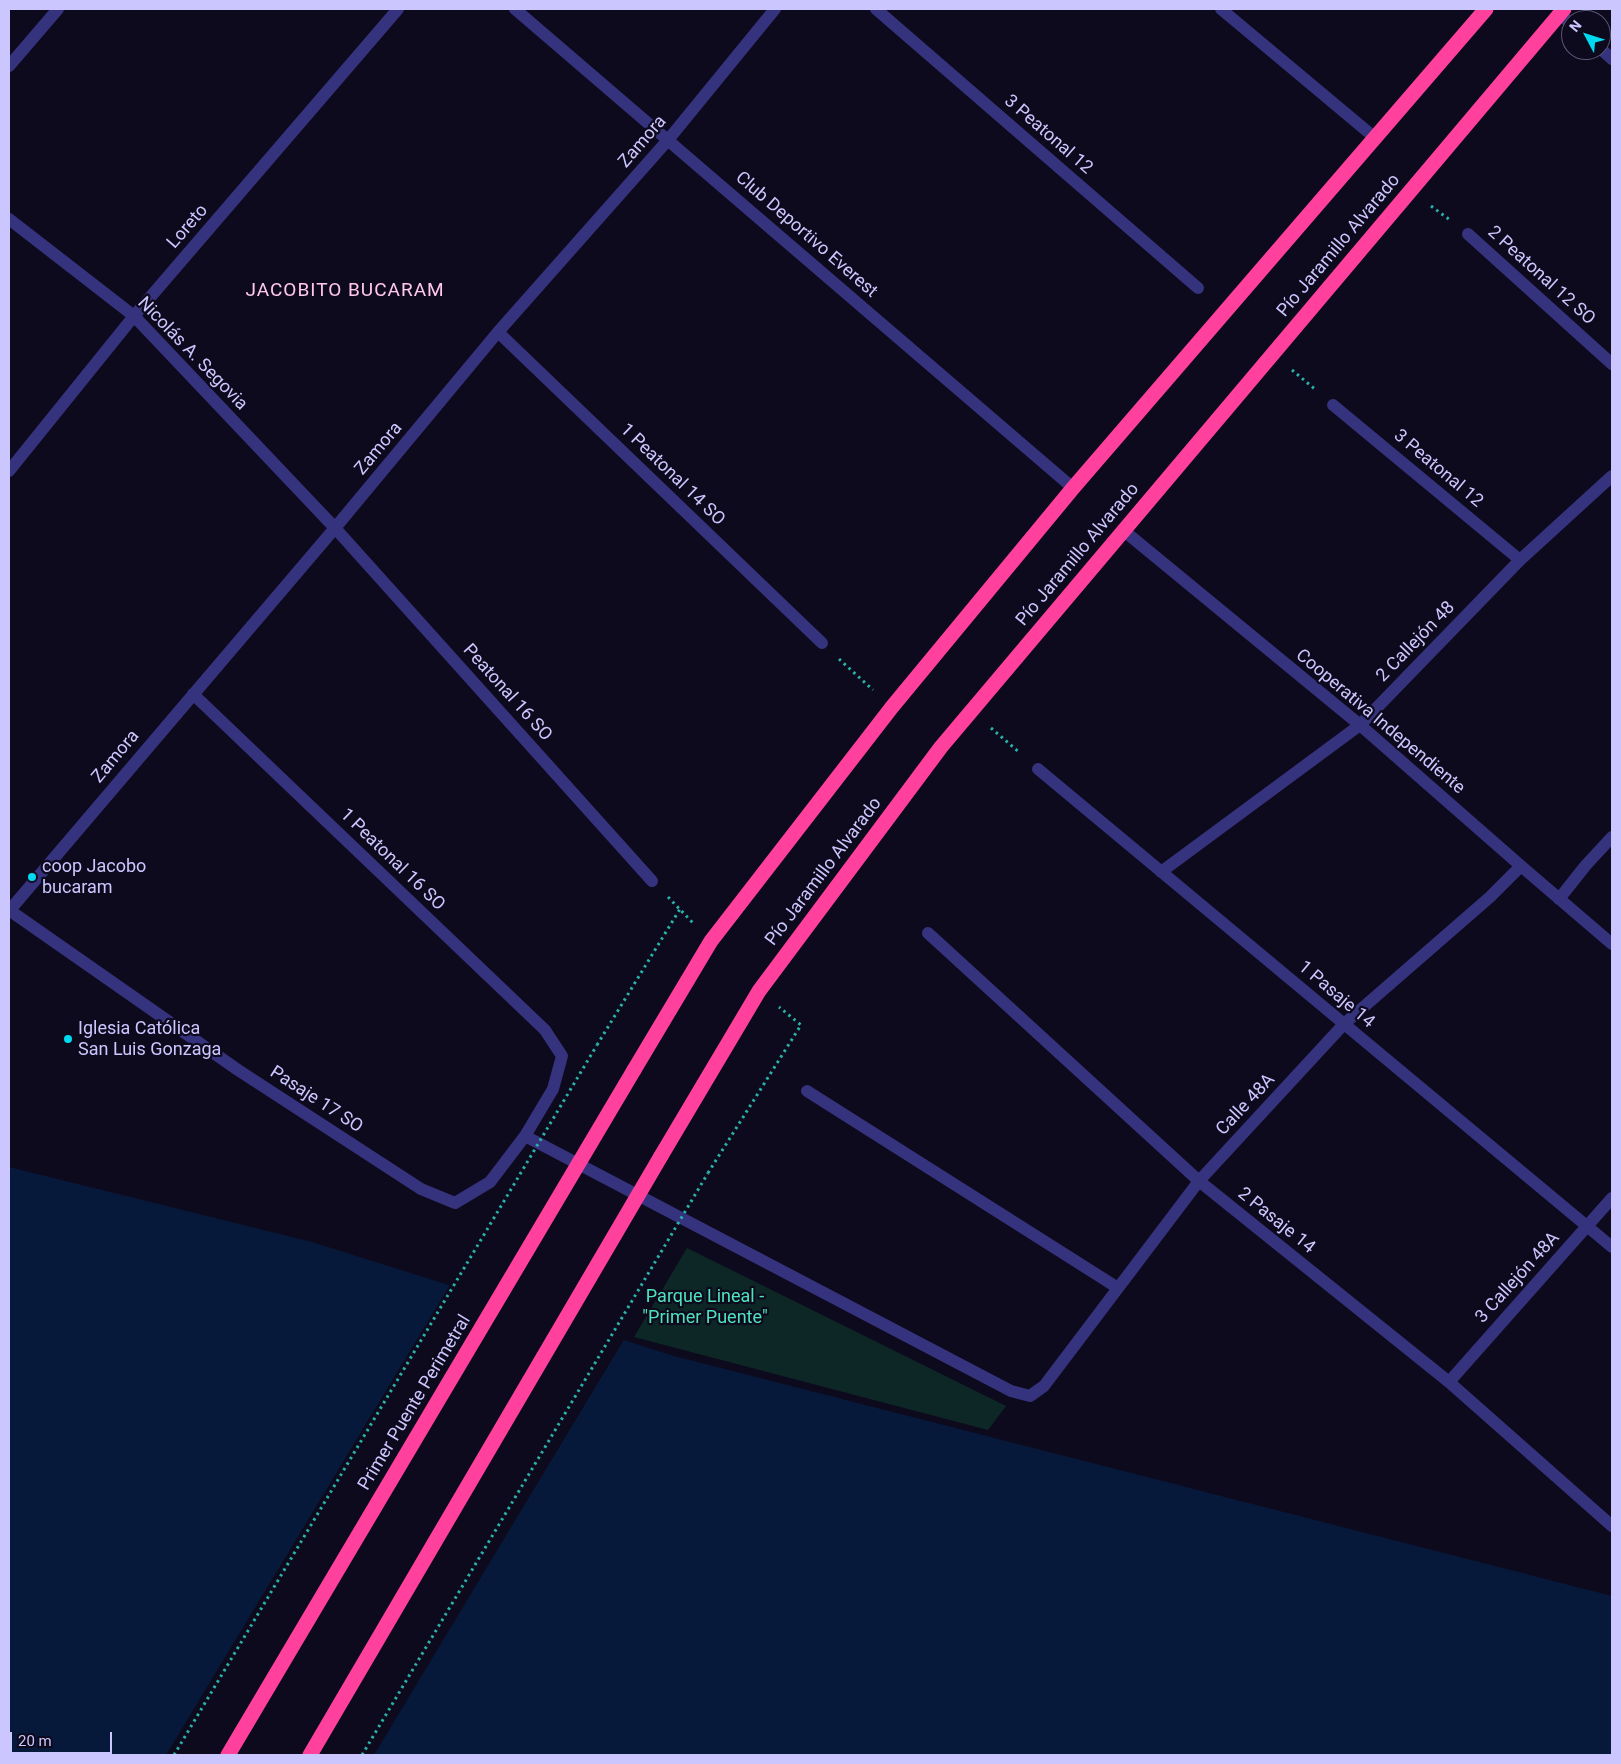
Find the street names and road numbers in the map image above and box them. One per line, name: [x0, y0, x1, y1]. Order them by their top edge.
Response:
street label: 3 Peatonal 12: [999, 91, 1097, 179]
street label: Zamora: [614, 111, 672, 173]
street label: Club Deportivo Everest: [731, 167, 881, 303]
street label: Pío Jaramillo Alvarado: [1273, 170, 1405, 322]
street label: Loreto: [163, 201, 213, 253]
street label: 2 Peatonal 12 SO: [1483, 222, 1599, 330]
street label: Nicolás A. Segovia: [132, 293, 252, 415]
street label: Zamora: [351, 418, 407, 480]
street label: 1 Peatonal 14 SO: [615, 419, 729, 531]
street label: 3 Peatonal 12: [1389, 425, 1487, 513]
street label: Pío Jaramillo Alvarado: [1012, 479, 1144, 631]
street label: 2 Callejón 48: [1372, 597, 1460, 687]
street label: Peatonal 16 SO: [458, 640, 556, 746]
street label: Cooperativa Independiente: [1291, 645, 1469, 799]
street label: Zamora: [88, 726, 144, 788]
street label: Pío Jaramillo Alvarado: [761, 794, 887, 950]
street label: 1 Peatonal 16 SO: [335, 804, 449, 916]
street label: 1 Pasaje 14: [1293, 957, 1379, 1033]
street label: Pasaje 17 SO: [266, 1062, 366, 1138]
street label: Calle 48A: [1212, 1070, 1280, 1140]
street label: 2 Pasaje 14: [1233, 1183, 1319, 1259]
street label: 3 Callejón 48A: [1471, 1228, 1565, 1328]
street label: Primer Puente Perimetral: [354, 1311, 476, 1495]

